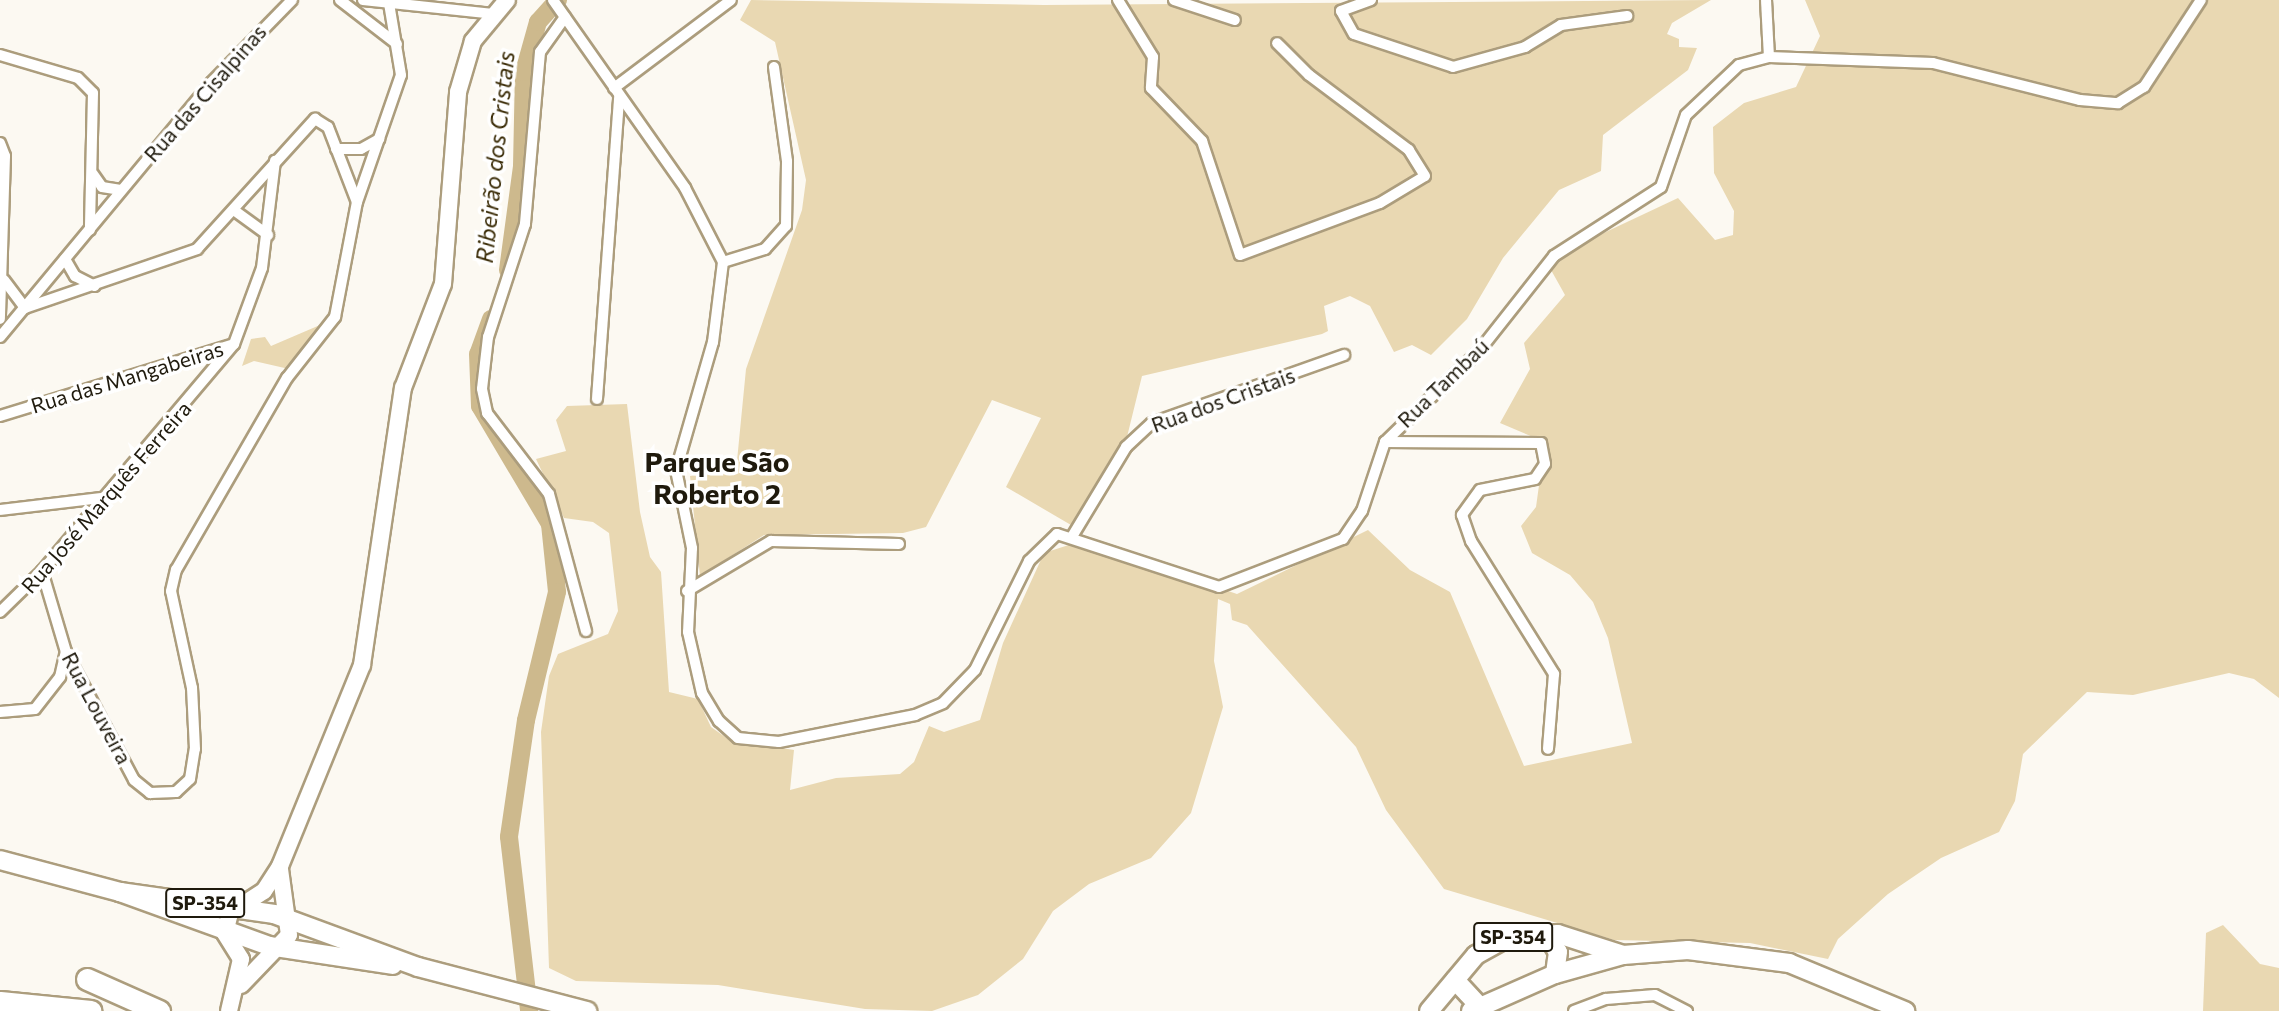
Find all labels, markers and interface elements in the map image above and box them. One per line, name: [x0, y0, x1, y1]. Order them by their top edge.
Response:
street label: Rua das Cisalpinas: [139, 19, 271, 167]
water label: Ribeirão dos Cristais: [470, 50, 520, 264]
street label: Rua Tambaú: [1392, 333, 1494, 433]
street label: Rua das Mangabeiras: [28, 336, 226, 418]
street label: Rua dos Cristais: [1148, 362, 1298, 438]
street label: Rua José Marquês Ferreira: [16, 396, 196, 598]
district label: Parque São Roberto 2: [645, 444, 789, 510]
street label: Rua Louveira: [57, 648, 137, 768]
road number: SP-354: [165, 888, 245, 918]
road number: SP-354: [1473, 922, 1553, 953]

